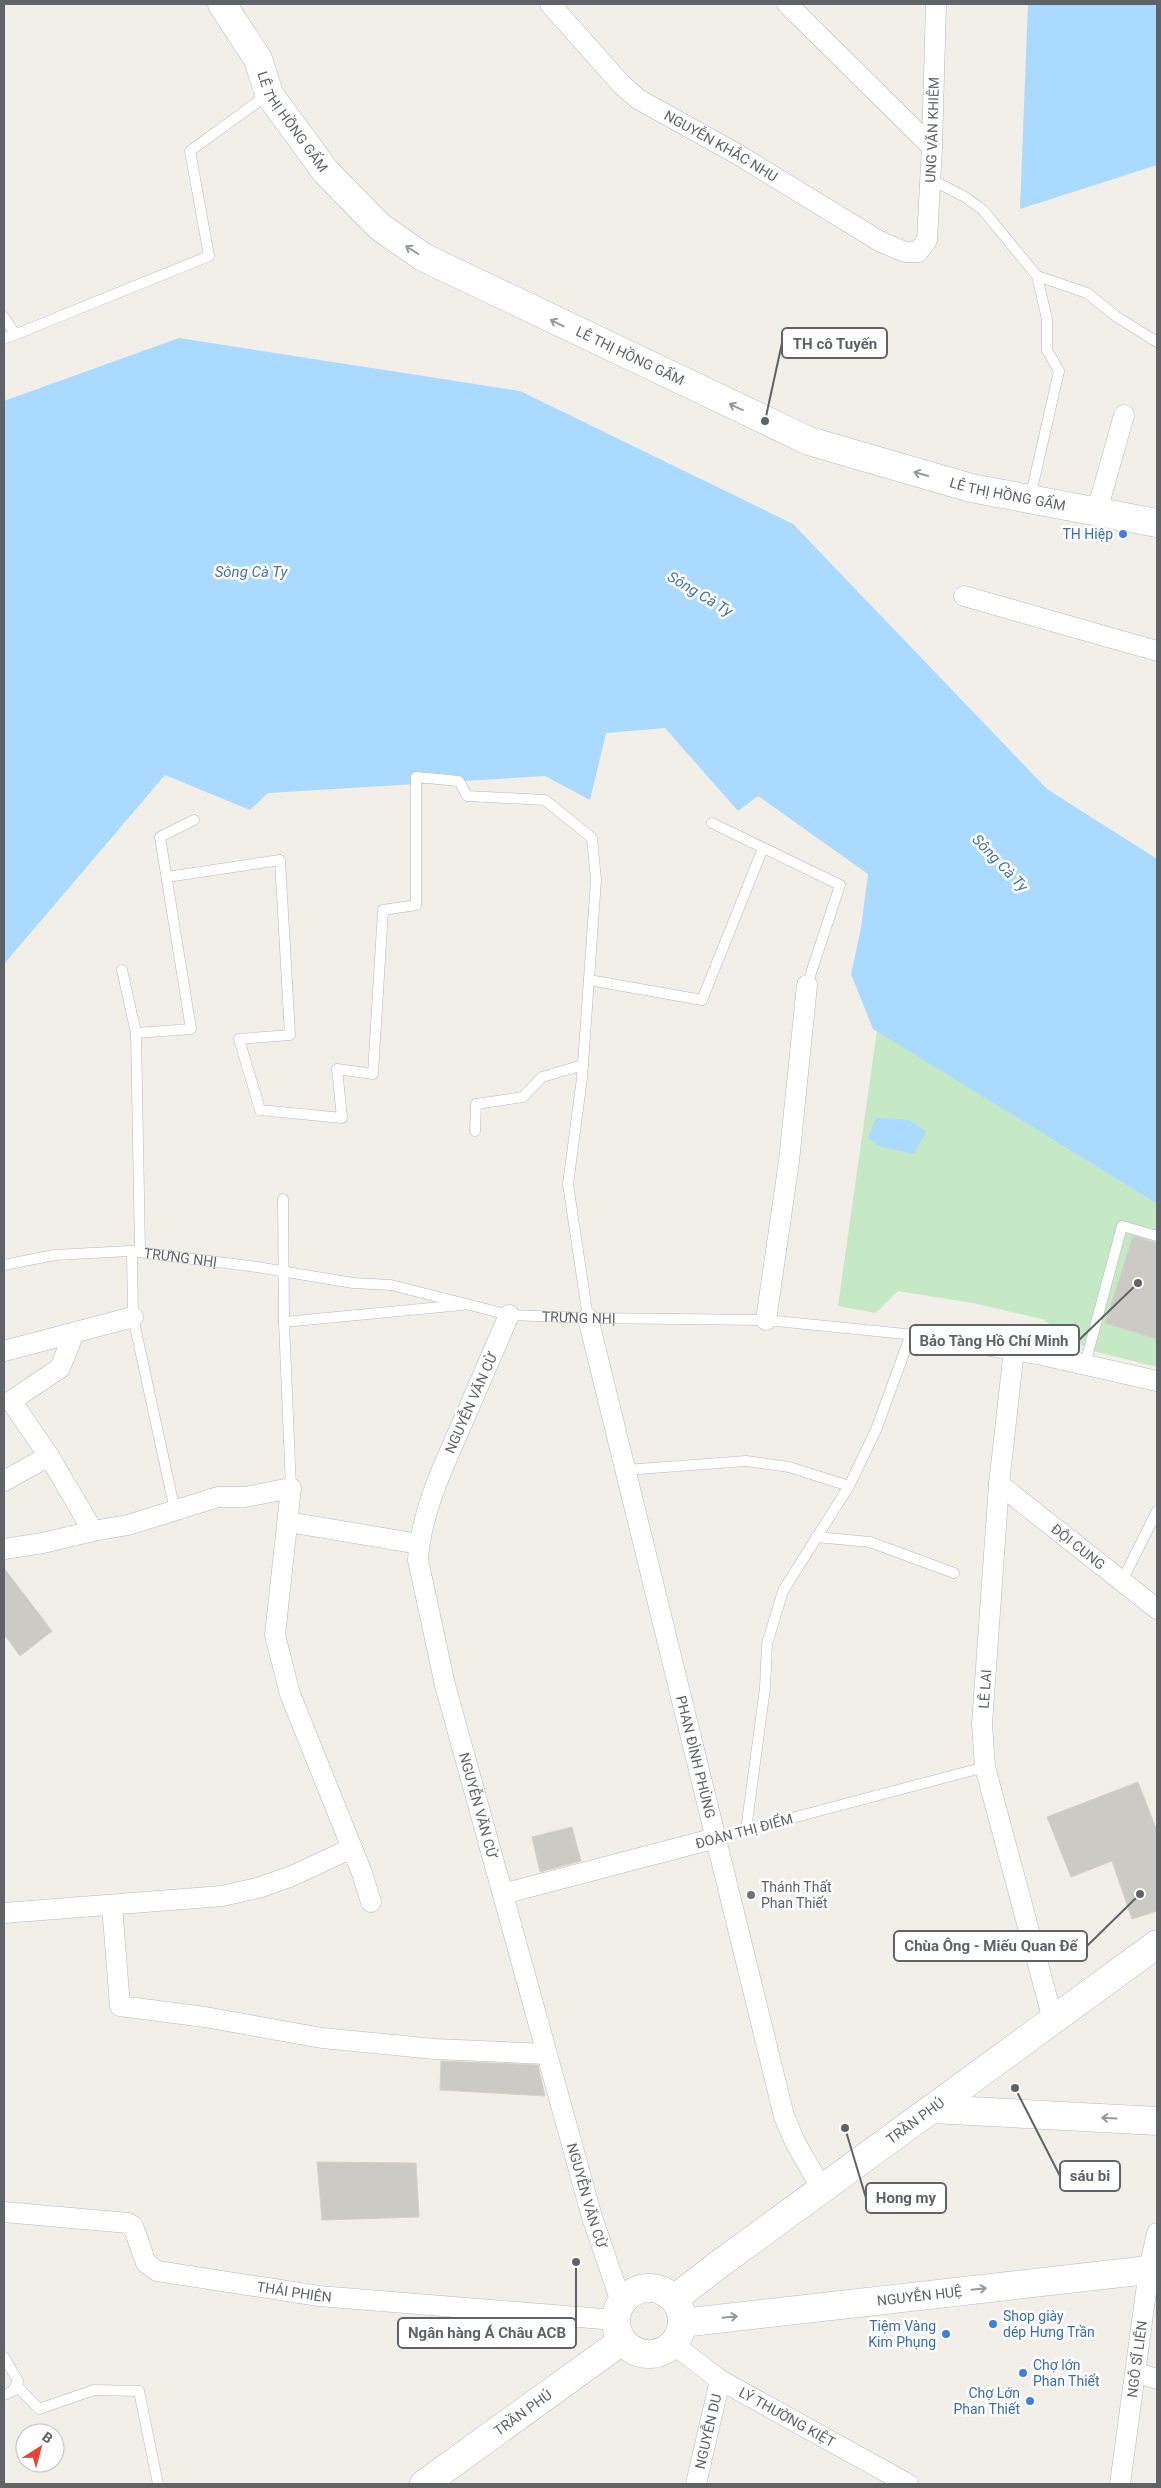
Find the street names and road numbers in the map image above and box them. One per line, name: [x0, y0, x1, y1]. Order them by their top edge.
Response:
street label: LÊ THỊ HỒNG GẤM: [254, 69, 331, 175]
street label: UNG VĂN KHIÊM: [922, 77, 942, 183]
street label: NGUYỄN KHẮC NHU: [661, 107, 781, 185]
street label: LÊ THỊ HỒNG GẤM: [573, 323, 687, 388]
street label: LÊ THỊ HỒNG GẤM: [948, 474, 1067, 514]
street label: TRƯNG NHỊ: [143, 1245, 218, 1270]
street label: TRƯNG NHỊ: [542, 1308, 616, 1326]
street label: NGUYỄN VĂN CỪ: [440, 1348, 501, 1456]
street label: ĐỘI CUNG: [1048, 1521, 1108, 1573]
street label: LÊ LAI: [975, 1669, 994, 1709]
street label: PHAN ĐÌNH PHÙNG: [673, 1694, 719, 1820]
street label: NGUYỄN VĂN CỪ: [456, 1751, 502, 1861]
street label: ĐOÀN THỊ ĐIỂM: [693, 1808, 794, 1852]
street label: TRẦN PHÚ: [883, 2094, 947, 2147]
street label: NGUYỄN VĂN CỪ: [564, 2141, 611, 2251]
street label: THÁI PHIÊN: [256, 2279, 332, 2305]
street label: NGUYỄN HUỆ: [876, 2282, 963, 2309]
street label: NGÔ SĨ LIÊN: [1124, 2320, 1150, 2399]
street label: LÝ THƯỜNG KIỆT: [736, 2384, 839, 2450]
street label: TRẦN PHÚ: [491, 2386, 555, 2439]
street label: NGUYỄN DU: [692, 2392, 725, 2471]

